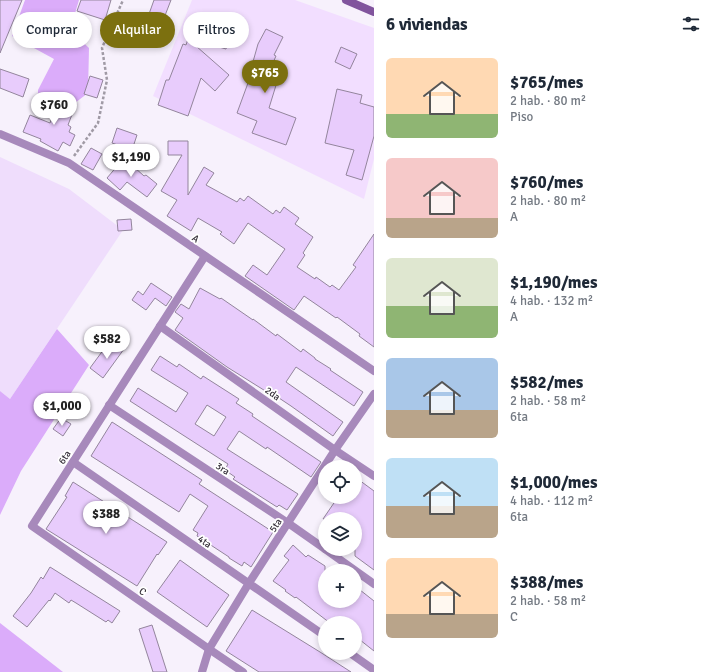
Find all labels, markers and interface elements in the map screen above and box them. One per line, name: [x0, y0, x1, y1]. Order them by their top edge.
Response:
chip: Comprar: [12, 12, 92, 48]
chip: Alquilar: [100, 12, 175, 48]
chip: Filtros: [183, 12, 249, 48]
icon: filters: [680, 13, 702, 35]
text: 6 viviendas: [386, 14, 468, 35]
pin: $765: [241, 60, 289, 94]
text: $765: [251, 65, 279, 81]
text: $765/mes: [510, 72, 583, 93]
icon: home: [418, 74, 466, 122]
pin: $760: [30, 92, 78, 126]
text: 2 hab. · 80 m²: [510, 93, 586, 109]
text: $760: [40, 97, 68, 113]
text: Piso: [510, 109, 533, 125]
pin: $1,190: [98, 144, 164, 178]
text: $1,190: [112, 149, 150, 165]
text: $760/mes: [510, 172, 583, 193]
icon: home: [418, 174, 466, 222]
text: 2 hab. · 80 m²: [510, 193, 586, 209]
text: A: [510, 209, 518, 225]
street label: A: [189, 232, 201, 245]
text: $1,190/mes: [510, 272, 598, 293]
icon: home: [418, 274, 466, 322]
text: 4 hab. · 132 m²: [510, 293, 593, 309]
text: A: [510, 309, 518, 325]
pin: $582: [83, 326, 131, 360]
text: $582: [93, 331, 121, 347]
text: $582/mes: [510, 372, 583, 393]
icon: home: [418, 374, 466, 422]
street label: 2da: [263, 384, 282, 403]
pin: $1,000: [29, 393, 95, 427]
text: 2 hab. · 58 m²: [510, 393, 586, 409]
text: $1,000: [43, 398, 81, 414]
text: 6ta: [510, 409, 528, 425]
street label: 6ta: [56, 448, 74, 467]
street label: 3ra: [213, 460, 232, 478]
map controls: [318, 460, 362, 660]
button: locate: [318, 460, 362, 504]
text: $1,000/mes: [510, 472, 598, 493]
icon: home: [418, 474, 466, 522]
text: 4 hab. · 112 m²: [510, 493, 593, 509]
pin: $388: [82, 501, 130, 535]
text: $388: [92, 506, 120, 522]
text: 6ta: [510, 509, 528, 525]
button: layers: [318, 512, 362, 556]
street label: 5ta: [267, 516, 285, 535]
street label: 4ta: [195, 533, 214, 551]
button: +: [318, 564, 362, 608]
text: $388/mes: [510, 572, 583, 593]
icon: home: [418, 574, 466, 622]
street label: C: [137, 585, 148, 598]
text: 2 hab. · 58 m²: [510, 593, 586, 609]
text: C: [510, 609, 518, 625]
button: −: [318, 616, 362, 660]

